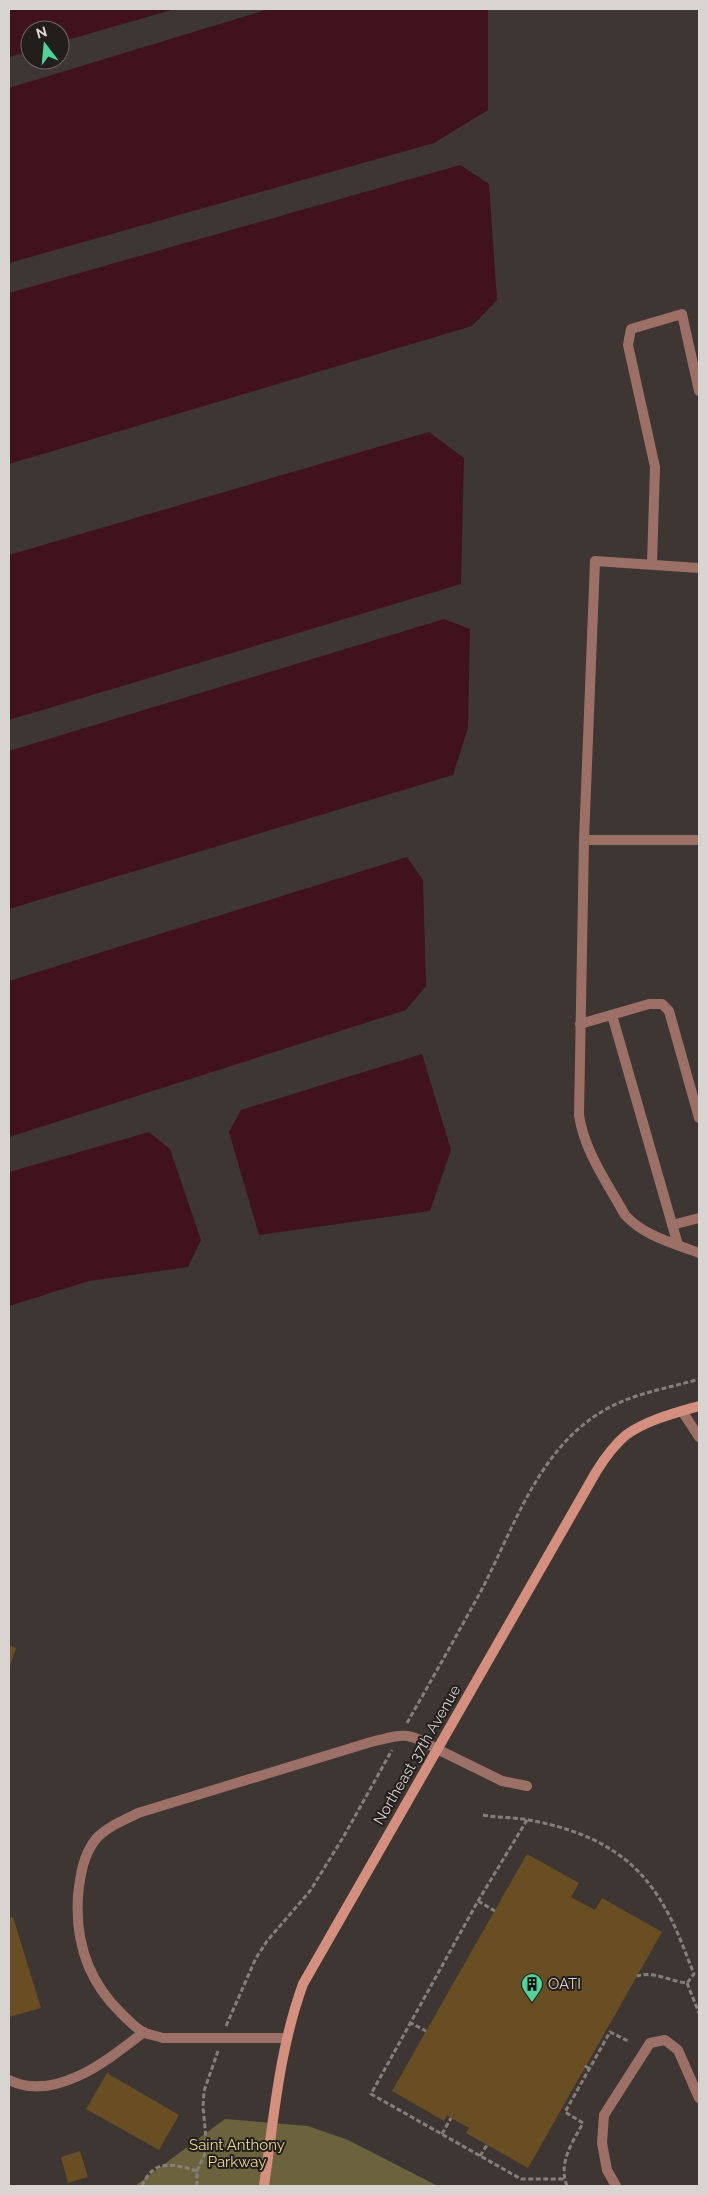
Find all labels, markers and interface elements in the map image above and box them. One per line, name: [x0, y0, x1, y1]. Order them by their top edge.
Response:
north arrow: [20, 20, 70, 70]
text: N: [34, 23, 49, 42]
street label: Northeast 37th Avenue: [370, 1682, 464, 1828]
building icon: OATI: [520, 1972, 544, 2003]
place label: OATI: [548, 1975, 581, 1993]
park label: Saint Anthony Parkway: [189, 2136, 285, 2171]

